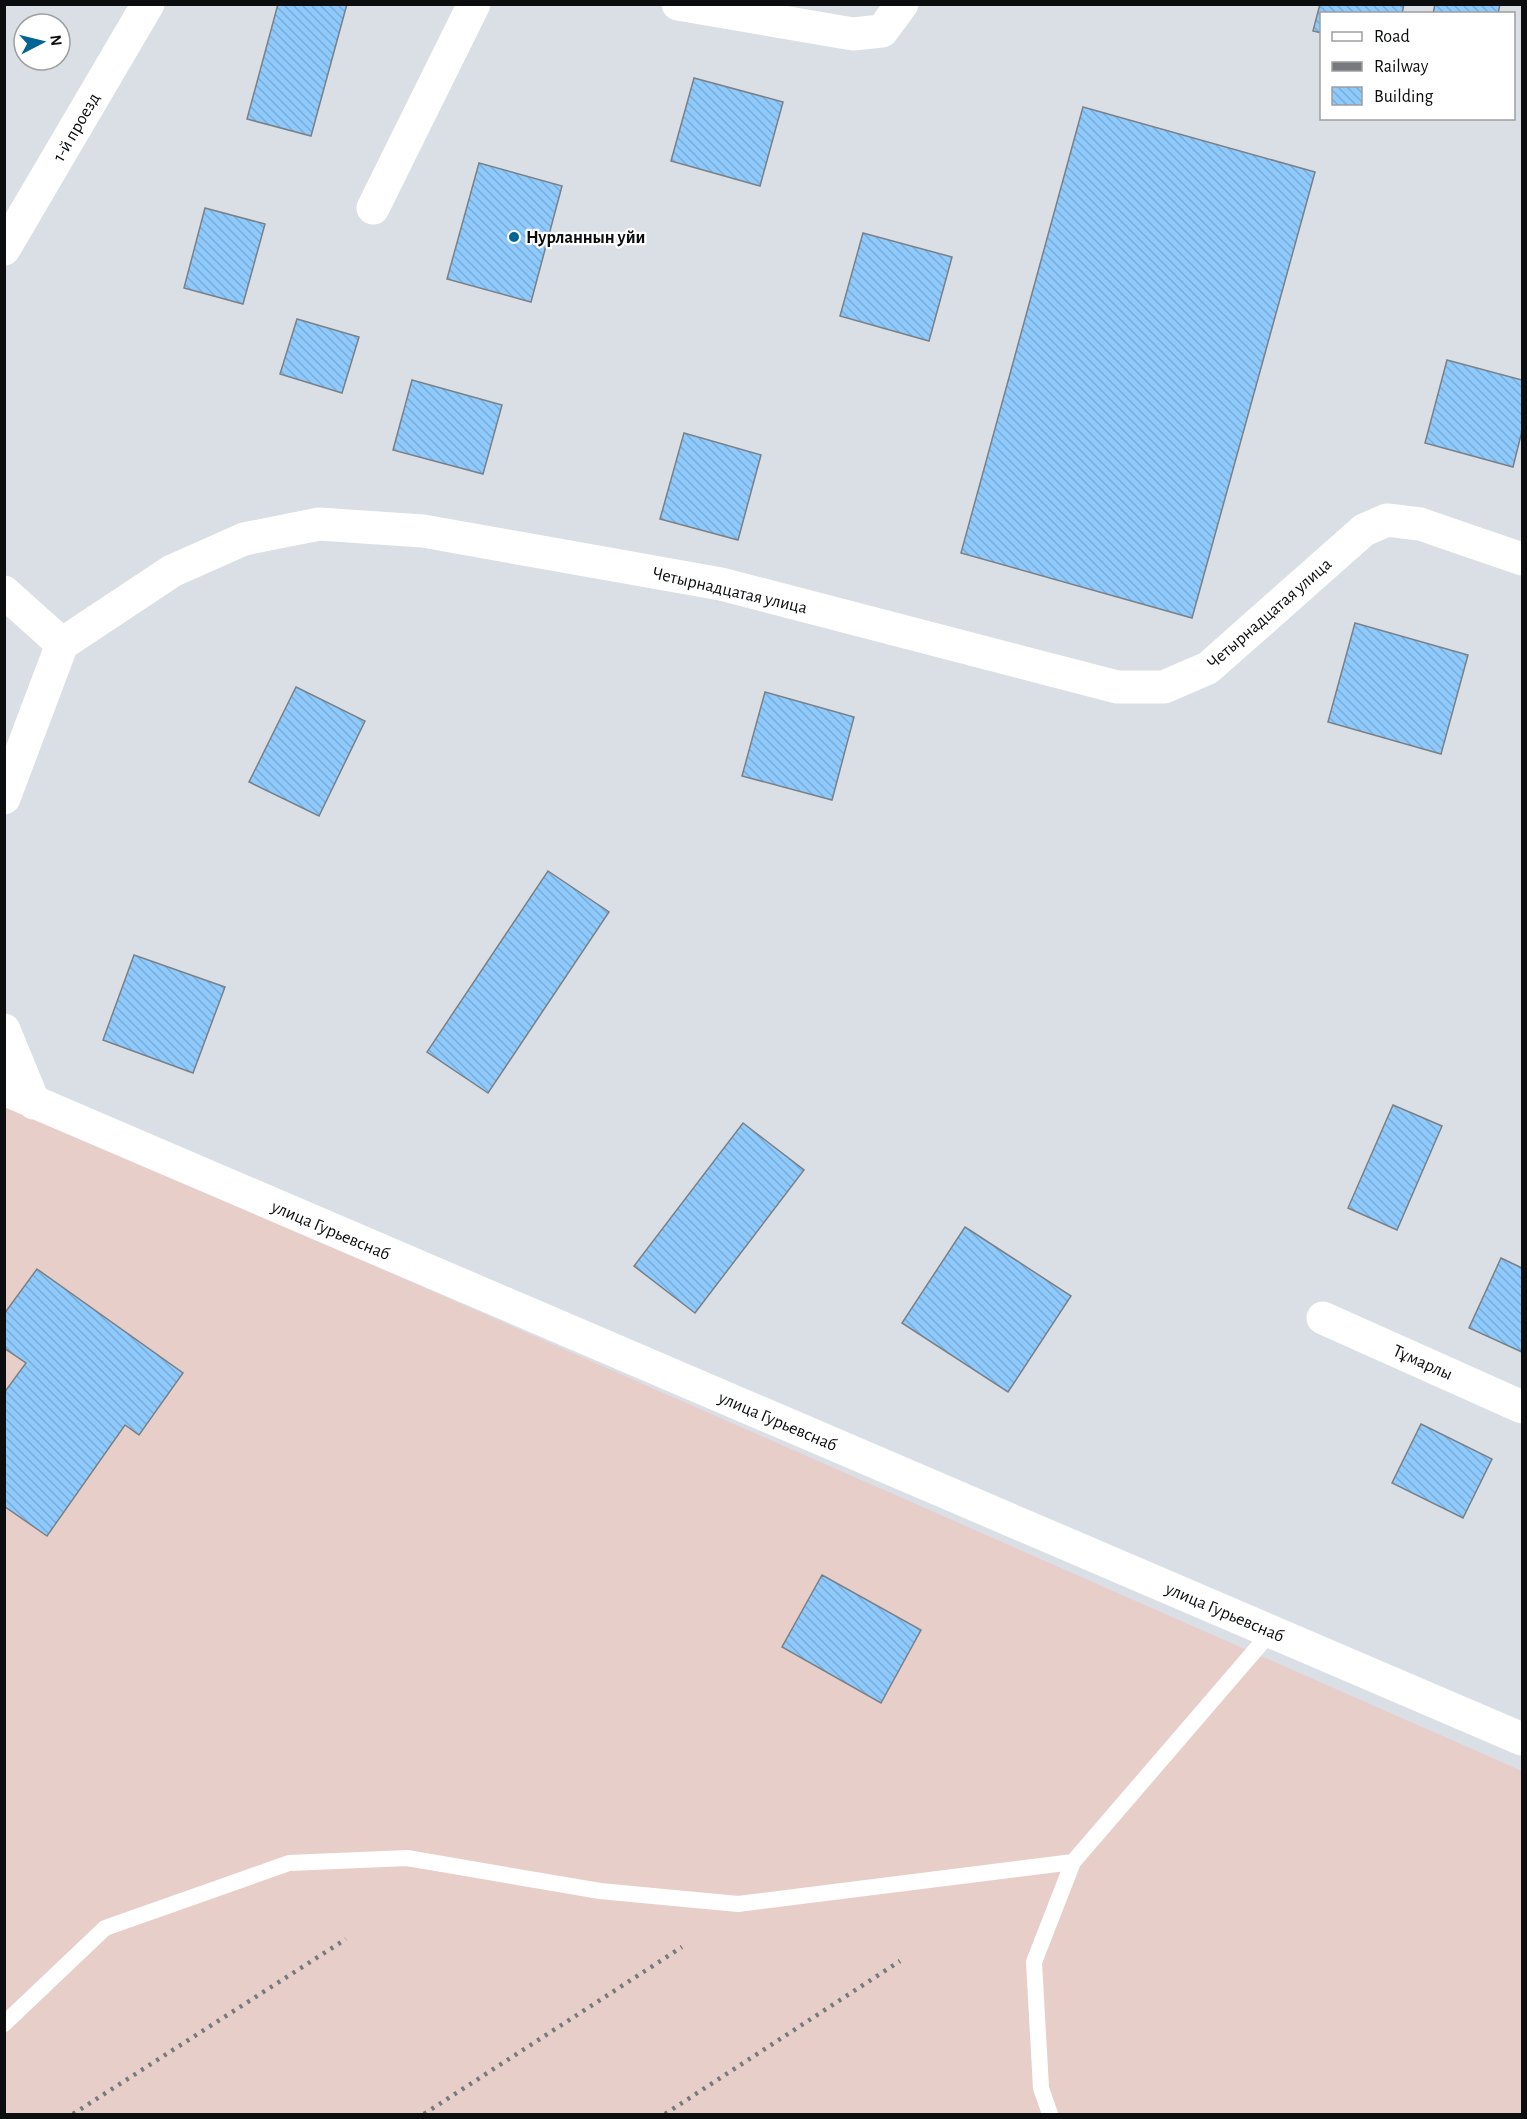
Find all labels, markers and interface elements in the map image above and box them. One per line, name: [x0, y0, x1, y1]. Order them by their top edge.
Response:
north arrow: [12, 12, 72, 72]
legend: [1320, 12, 1515, 120]
text: Road: [1374, 28, 1410, 46]
text: N: [47, 34, 65, 47]
text: Railway: [1374, 58, 1429, 76]
text: Building: [1374, 88, 1434, 106]
street label: 1-й проезд: [50, 90, 104, 165]
place label: Нурланнын уйи: [526, 229, 645, 247]
marker: Нурланнын уйи: [507, 230, 521, 244]
street label: Четырнадцатая улица: [1204, 555, 1335, 672]
street label: Четырнадцатая улица: [651, 564, 809, 618]
street label: улица Гурьевснаб: [268, 1197, 393, 1264]
street label: Тұмарлы: [1390, 1342, 1455, 1384]
street label: улица Гурьевснаб: [715, 1388, 840, 1455]
street label: улица Гурьевснаб: [1162, 1579, 1287, 1646]

